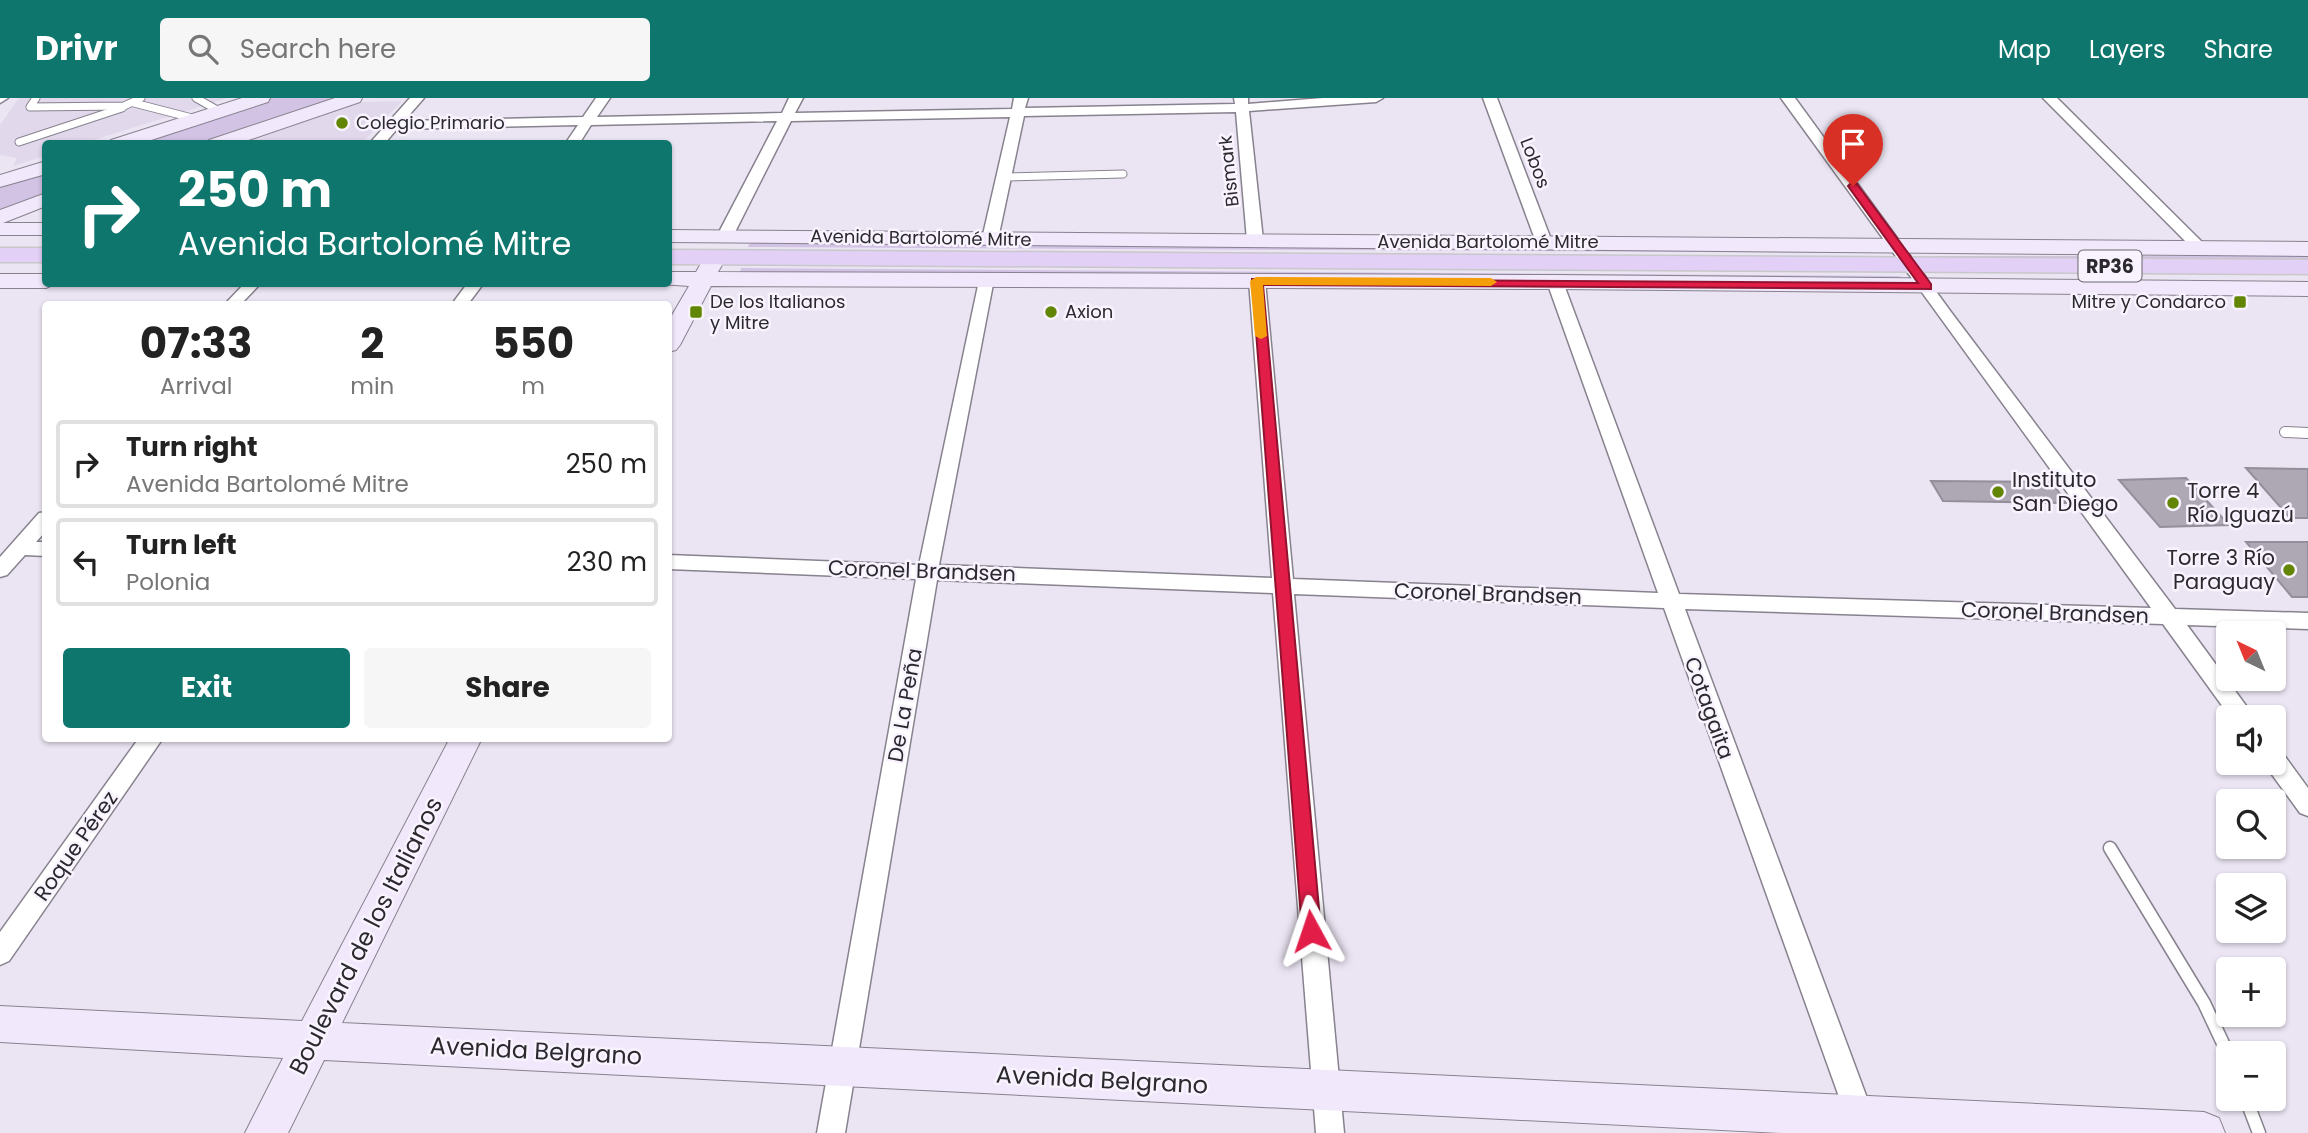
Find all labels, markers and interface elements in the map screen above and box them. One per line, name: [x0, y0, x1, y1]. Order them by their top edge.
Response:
search box: [160, 18, 650, 81]
text: Drivr: [35, 25, 118, 72]
icon: search: [184, 30, 222, 68]
text: Search here: [240, 31, 396, 67]
text: Map: [1998, 33, 2051, 66]
text: Layers: [2089, 33, 2165, 66]
text: Share: [2203, 33, 2273, 66]
place label: Colegio Primario: [356, 110, 505, 135]
pin: [1823, 114, 1883, 186]
marker: Colegio Primario: [334, 115, 350, 131]
icon: arrive: [1834, 125, 1872, 163]
street label: Bismark: [1212, 133, 1245, 208]
street label: Lobos: [1514, 134, 1557, 192]
text: 250 m: [178, 156, 332, 224]
icon: right: [63, 168, 154, 259]
text: Avenida Bartolomé Mitre: [178, 221, 571, 266]
street label: Avenida Bartolomé Mitre: [810, 223, 1032, 252]
street label: Avenida Bartolomé Mitre: [1377, 229, 1599, 254]
road number: RP36: [2078, 250, 2142, 282]
place label: De los Italianos y Mitre: [710, 289, 845, 335]
place label: Mitre y Condarco: [2071, 289, 2226, 314]
marker: Mitre y Condarco: [2232, 294, 2248, 310]
place label: Axion: [1065, 299, 1113, 324]
marker: De los Italianos y Mitre: [688, 304, 704, 320]
marker: Axion: [1043, 304, 1059, 320]
text: 07:33: [140, 314, 252, 373]
text: 2: [360, 314, 384, 373]
text: 550: [492, 314, 574, 373]
text: Arrival: [160, 370, 232, 402]
text: min: [350, 370, 394, 402]
text: m: [521, 370, 545, 402]
text: Turn right: [126, 429, 258, 465]
icon: right: [67, 445, 105, 483]
text: 250 m: [566, 446, 647, 482]
place label: Instituto San Diego: [2012, 465, 2118, 518]
text: Avenida Bartolomé Mitre: [126, 468, 409, 500]
place label: Torre 4 Río Iguazú: [2187, 476, 2294, 529]
marker: Instituto San Diego: [1990, 484, 2006, 500]
marker: Torre 4 Río Iguazú: [2165, 495, 2181, 511]
text: Turn left: [126, 527, 237, 563]
icon: left: [67, 543, 105, 581]
place label: Torre 3 Río Paraguay: [2167, 543, 2275, 596]
text: 230 m: [567, 544, 647, 580]
street label: Coronel Brandsen: [828, 553, 1017, 588]
marker: Torre 3 Río Paraguay: [2281, 562, 2297, 578]
text: Polonia: [126, 566, 210, 598]
street label: Coronel Brandsen: [1394, 576, 1583, 611]
street label: Coronel Brandsen: [1961, 595, 2150, 630]
north arrow: [2216, 621, 2286, 691]
map controls: [2216, 621, 2286, 1111]
street label: De La Peña: [880, 646, 929, 764]
button: Exit: [63, 648, 350, 728]
button: Share: [364, 648, 651, 728]
street label: Cotagaita: [1678, 653, 1741, 763]
button: sound: [2216, 705, 2286, 775]
street label: Roque Pérez: [27, 785, 124, 906]
button: search: [2216, 789, 2286, 859]
street label: Boulevard de los Italianos: [281, 791, 450, 1080]
button: layers: [2216, 873, 2286, 943]
position arrow: [1274, 894, 1348, 968]
button: +: [2216, 957, 2286, 1027]
street label: Avenida Belgrano: [429, 1028, 643, 1073]
button: −: [2216, 1041, 2286, 1111]
street label: Avenida Belgrano: [995, 1057, 1209, 1102]

